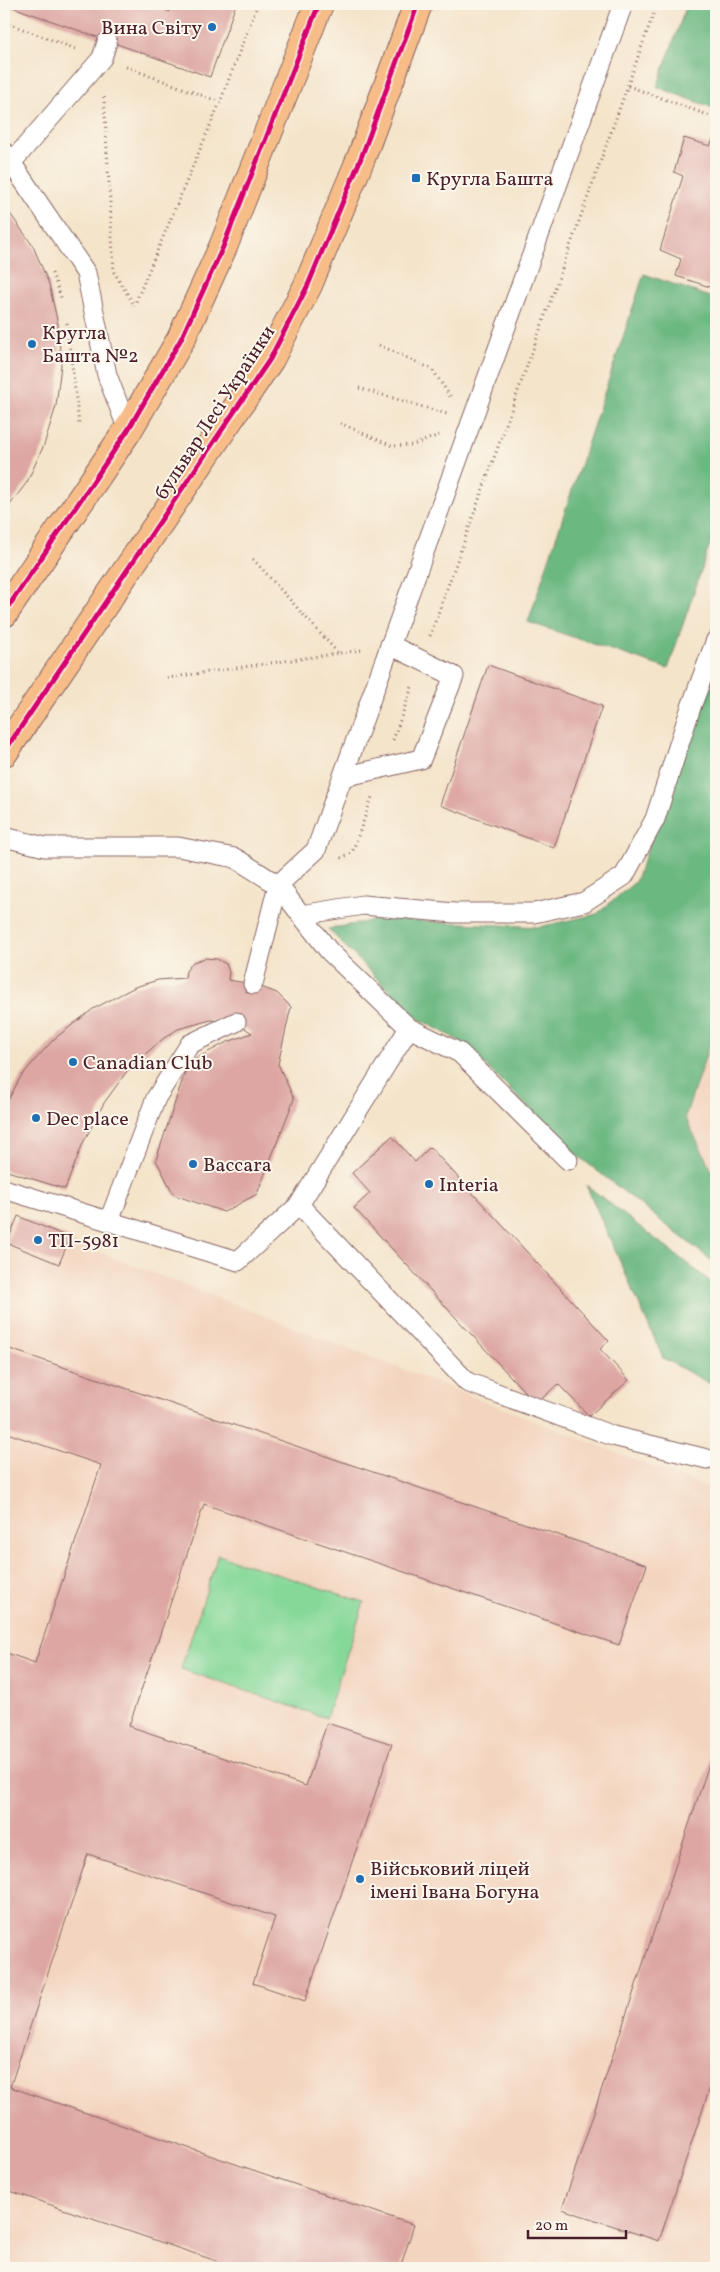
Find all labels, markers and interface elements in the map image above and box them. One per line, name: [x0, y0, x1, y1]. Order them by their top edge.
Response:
place label: Вина Світу: [101, 15, 202, 43]
marker: Вина Світу: [206, 21, 218, 33]
place label: Кругла Башта: [426, 166, 553, 194]
marker: Кругла Башта: [410, 172, 422, 184]
place label: Кругла Башта №2: [42, 320, 139, 371]
street label: бульвар Лесі Українки: [149, 320, 283, 506]
marker: Кругла Башта №2: [26, 338, 38, 350]
place label: Canadian Club: [83, 1050, 212, 1078]
marker: Canadian Club: [67, 1056, 79, 1068]
place label: Dec place: [46, 1106, 129, 1134]
marker: Dec place: [30, 1112, 42, 1124]
place label: Baccara: [203, 1152, 272, 1180]
marker: Baccara: [187, 1158, 199, 1170]
place label: Interia: [439, 1172, 499, 1200]
marker: Interia: [423, 1178, 435, 1190]
place label: ТП-5981: [48, 1228, 119, 1256]
marker: ТП-5981: [32, 1234, 44, 1246]
place label: Військовий ліцей імені Івана Богуна: [370, 1856, 539, 1907]
marker: Військовий ліцей імені Івана Богуна: [354, 1873, 366, 1885]
scale bar: [528, 2207, 625, 2239]
text: 20 m: [535, 2216, 568, 2237]

